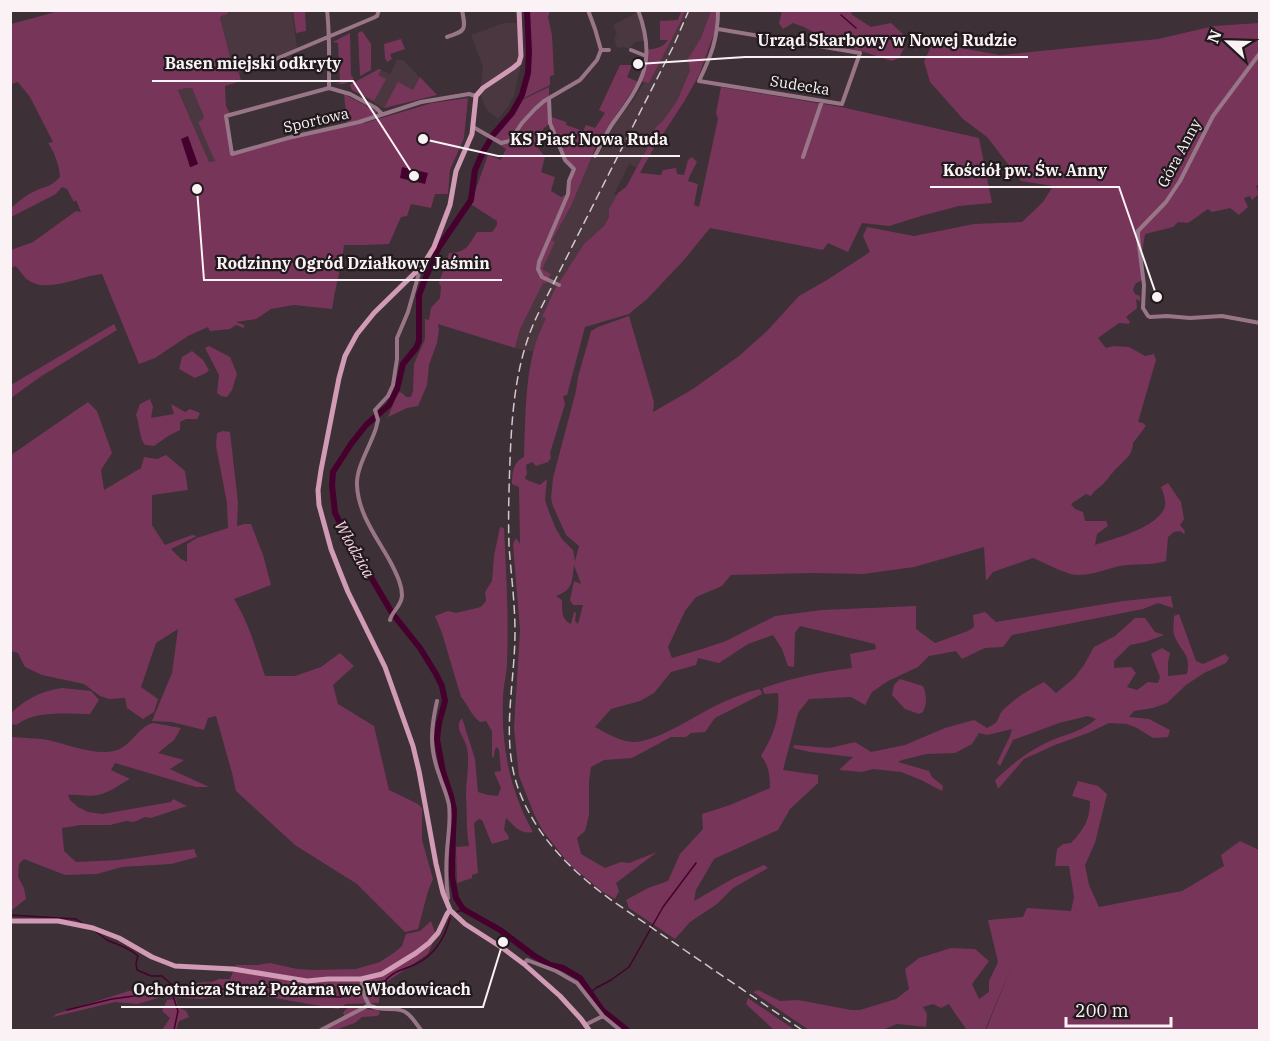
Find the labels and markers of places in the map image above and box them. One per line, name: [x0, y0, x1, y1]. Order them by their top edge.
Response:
callout: Urząd Skarbowy w Nowej Rudzie: [745, 23, 1028, 57]
callout: Basen miejski odkryty: [152, 47, 353, 81]
callout: KS Piast Nowa Ruda: [498, 122, 680, 156]
callout: Kościół pw. Św. Anny: [930, 153, 1119, 187]
callout: Rodzinny Ogród Działkowy Jaśmin: [204, 246, 502, 280]
callout: Ochotnicza Straż Pożarna we Włodowicach: [121, 973, 483, 1007]

